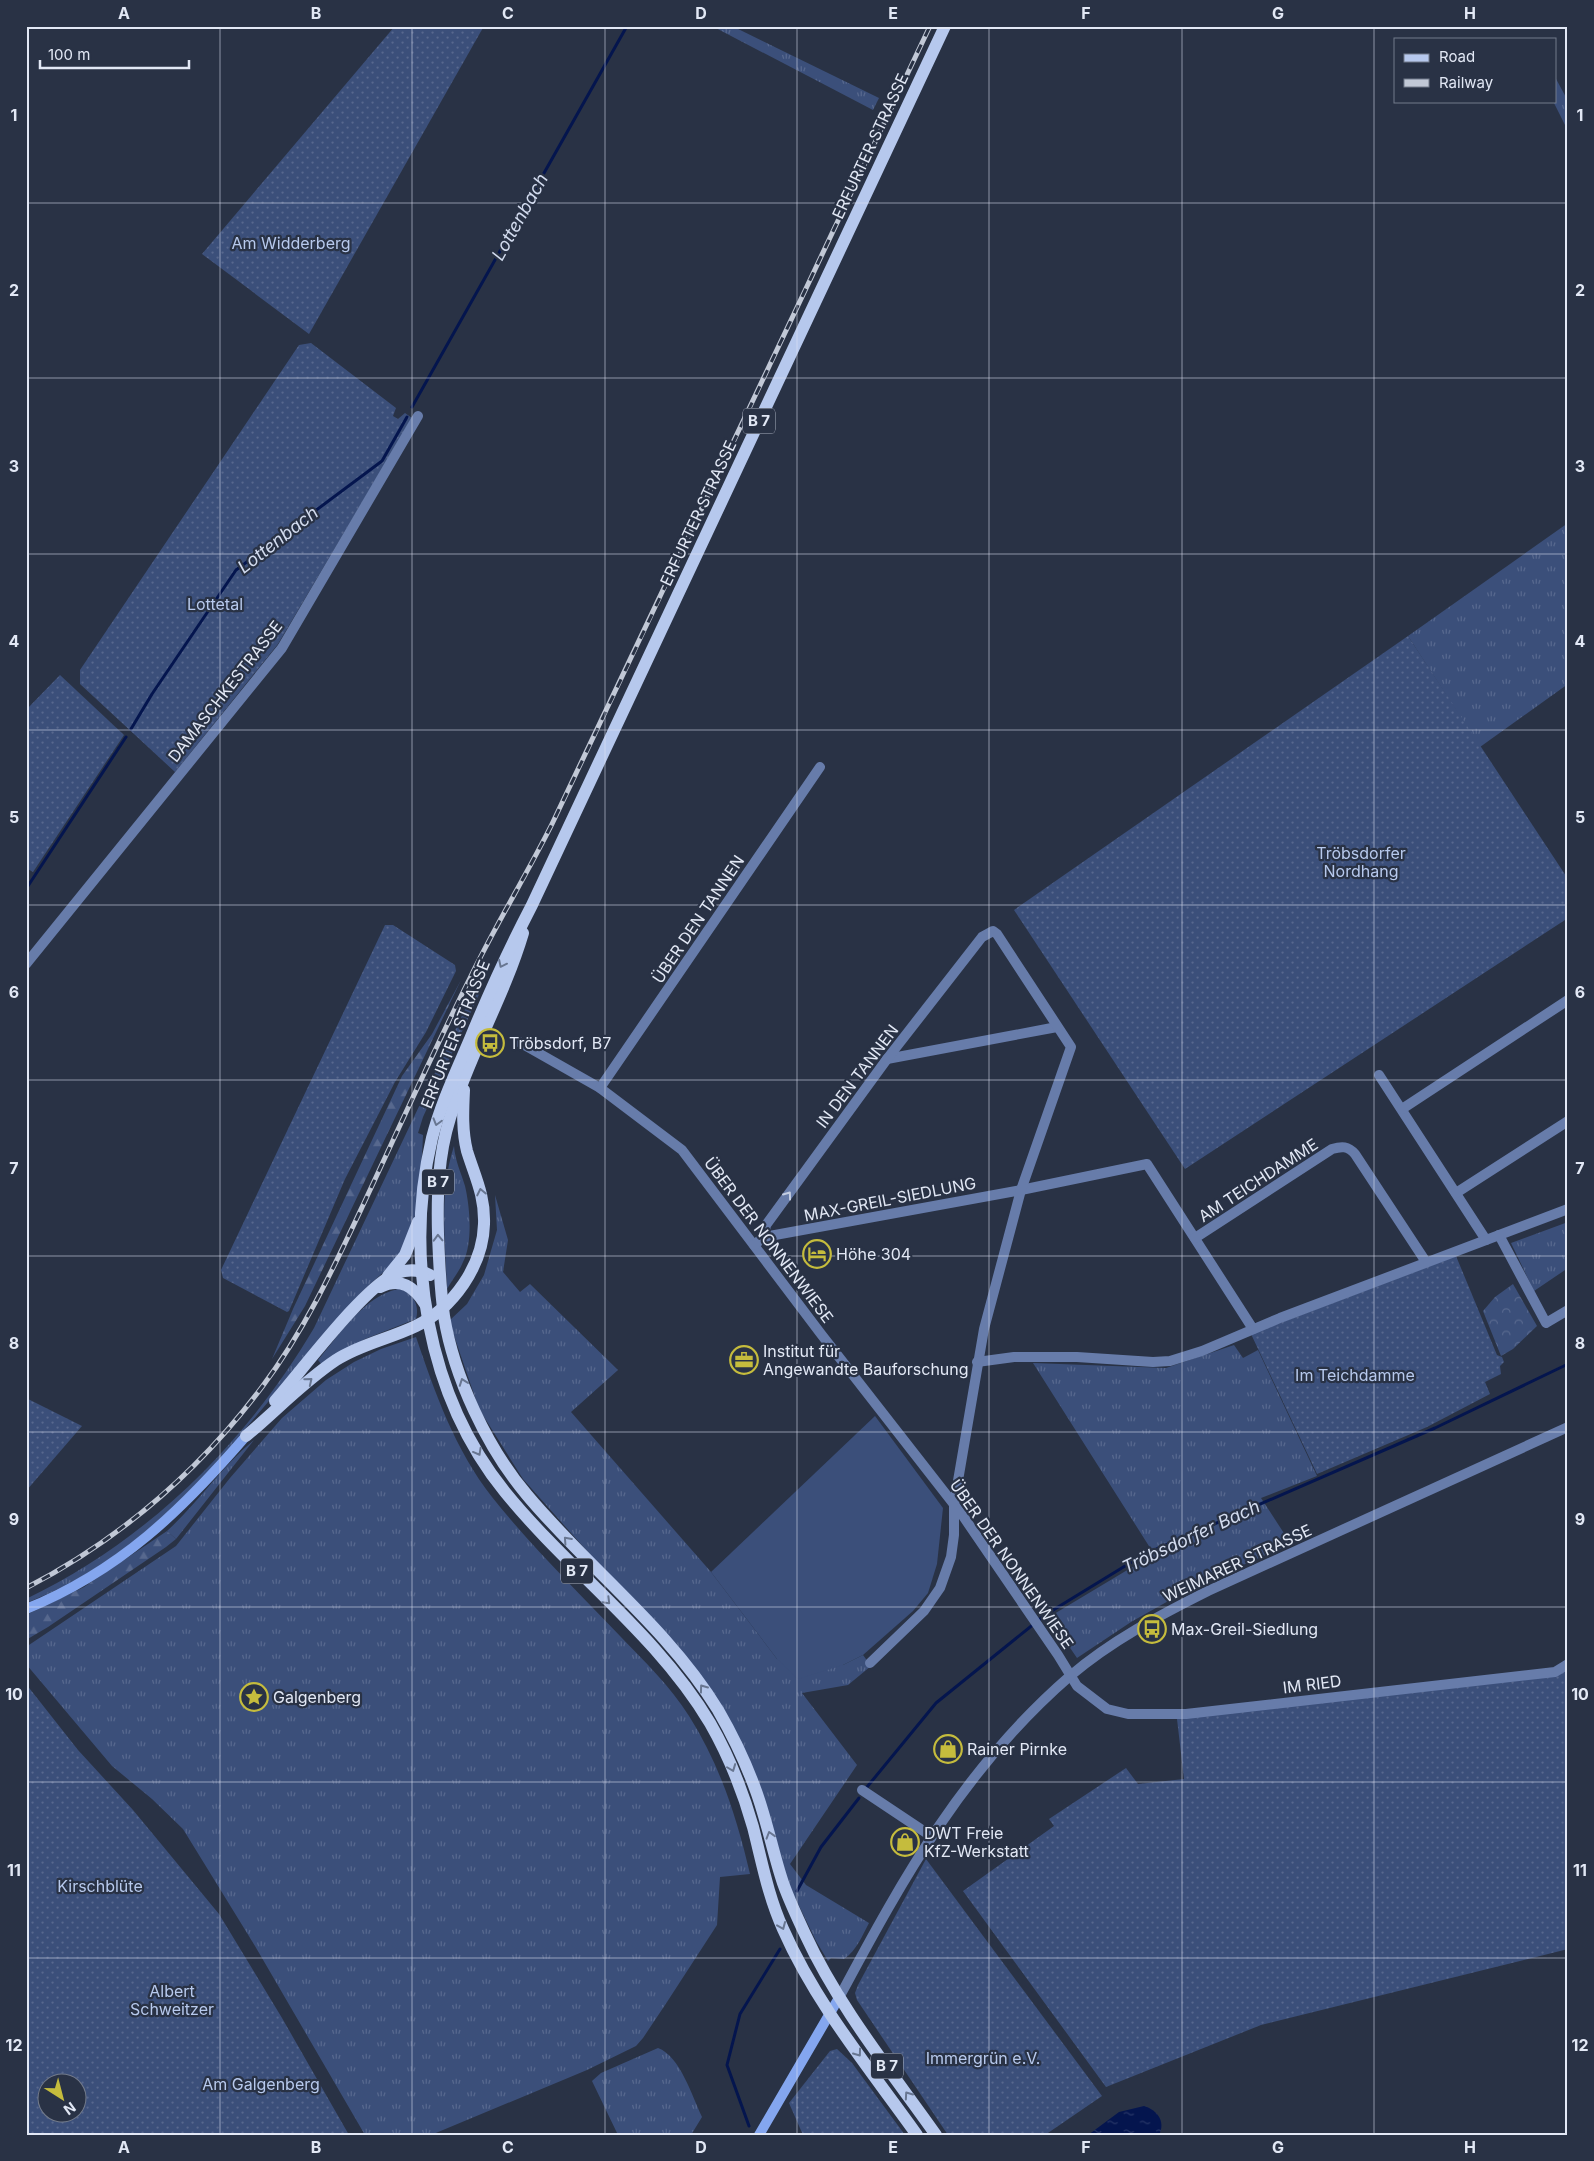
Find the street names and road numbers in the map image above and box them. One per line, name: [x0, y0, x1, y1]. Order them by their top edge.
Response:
street label: ERFURTER STRASSE: [827, 70, 913, 222]
road number: B 7: [743, 408, 775, 434]
street label: ERFURTER STRASSE: [655, 437, 741, 589]
street label: DAMASCHKESTRASSE: [164, 616, 286, 766]
street label: ÜBER DEN TANNEN: [648, 851, 748, 987]
street label: ERFURTER STRASSE: [416, 957, 494, 1111]
street label: IN DEN TANNEN: [812, 1020, 902, 1132]
street label: AM TEICHDAMME: [1195, 1134, 1321, 1226]
street label: ÜBER DER NONNENWIESE: [700, 1153, 838, 1327]
road number: B 7: [422, 1170, 454, 1194]
street label: MAX-GREIL-SIEDLUNG: [802, 1172, 978, 1226]
street label: ÜBER DER NONNENWIESE: [946, 1475, 1078, 1653]
street label: WEIMARER STRASSE: [1159, 1520, 1315, 1606]
road number: B 7: [561, 1558, 593, 1584]
street label: IM RIED: [1281, 1670, 1343, 1698]
road number: B 7: [871, 2054, 903, 2078]

